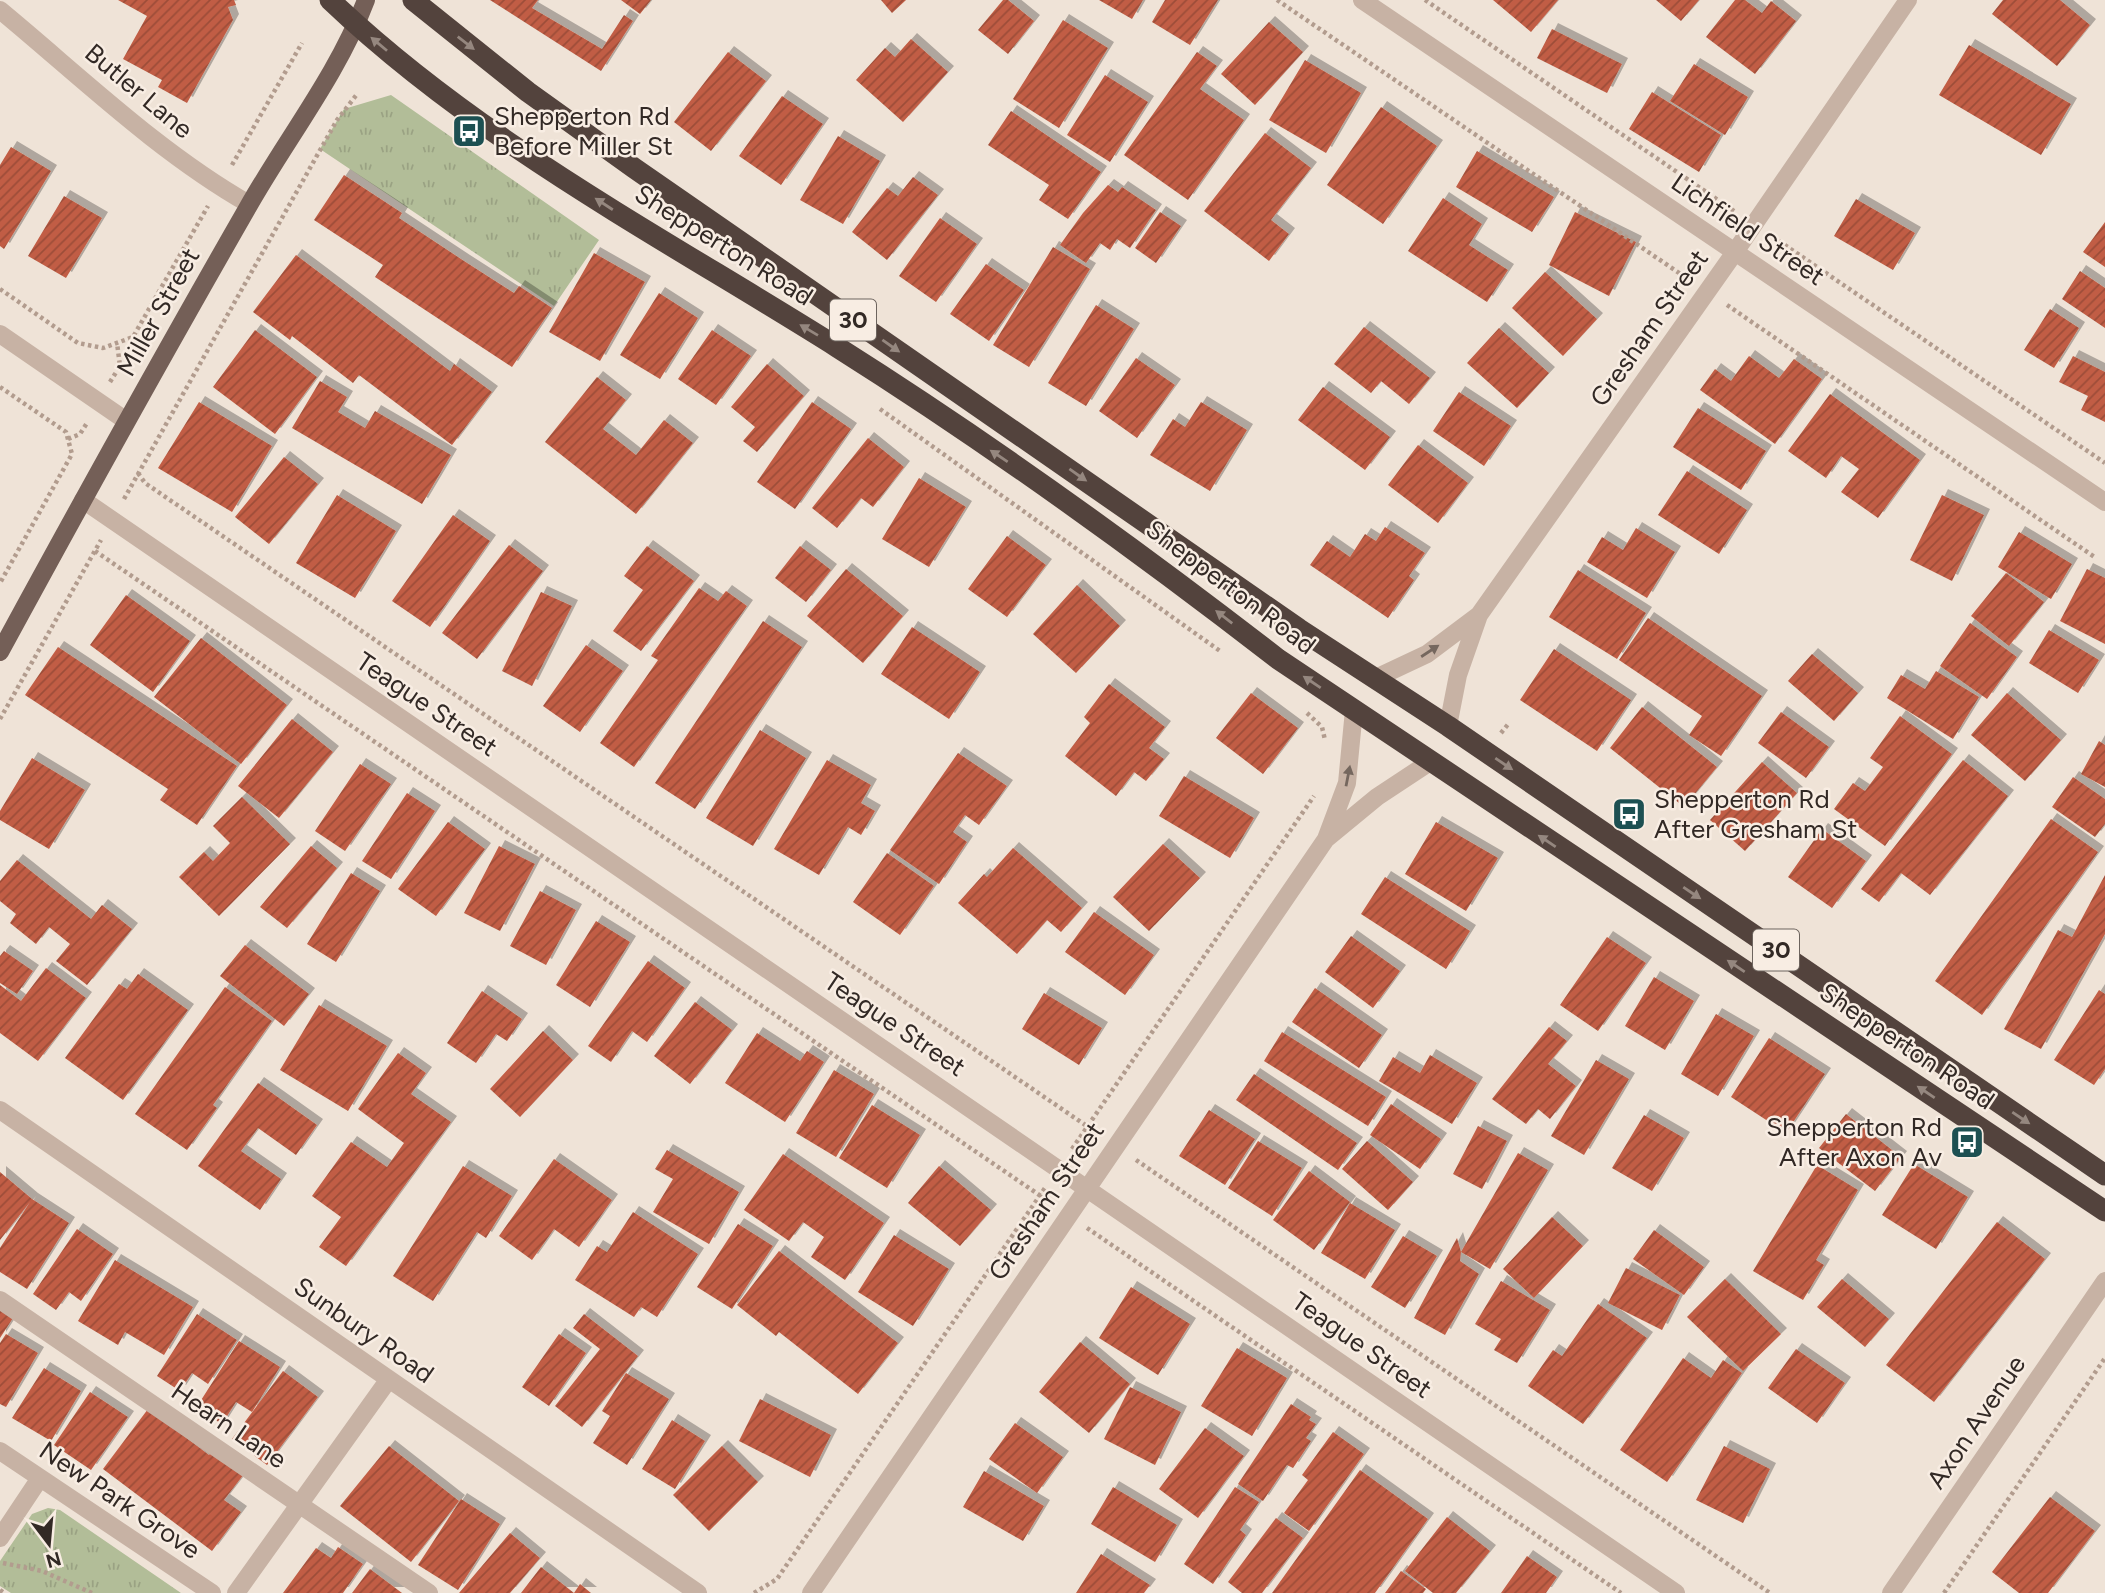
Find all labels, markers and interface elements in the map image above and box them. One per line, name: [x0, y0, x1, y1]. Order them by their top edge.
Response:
one-way arrow: [457, 36, 475, 50]
street label: Butler Lane: [79, 37, 199, 145]
one-way arrow: [370, 37, 387, 52]
place label: Shepperton Rd Before Miller St: [494, 100, 673, 162]
bus stop icon: Shepperton Rd Before Miller St: [450, 112, 488, 150]
street label: Lichfield Street: [1665, 166, 1831, 292]
street label: Shepperton Road: [629, 177, 819, 313]
one-way arrow: [594, 197, 614, 210]
street label: Miller Street: [110, 242, 206, 382]
street label: Gresham Street: [1583, 243, 1715, 413]
road number: 30: [830, 300, 876, 340]
one-way arrow: [800, 324, 819, 337]
one-way arrow: [882, 339, 900, 353]
one-way arrow: [990, 449, 1008, 463]
one-way arrow: [1069, 468, 1087, 482]
street label: Shepperton Road: [1140, 513, 1322, 661]
one-way arrow: [1215, 609, 1233, 624]
one-way arrow: [1420, 644, 1440, 657]
street label: Teague Street: [350, 645, 504, 763]
one-way arrow: [1303, 675, 1321, 689]
one-way arrow: [1495, 757, 1513, 771]
one-way arrow: [1342, 765, 1353, 787]
place label: Shepperton Rd After Gresham St: [1654, 783, 1858, 845]
bus stop icon: Shepperton Rd After Gresham St: [1610, 795, 1648, 833]
one-way arrow: [1537, 834, 1556, 847]
one-way arrow: [1683, 886, 1701, 900]
road number: 30: [1753, 930, 1799, 970]
one-way arrow: [1726, 960, 1746, 973]
street label: Teague Street: [818, 965, 972, 1083]
street label: Shepperton Road: [1813, 976, 2001, 1116]
one-way arrow: [1916, 1086, 1935, 1099]
place label: Shepperton Rd After Axon Av: [1766, 1111, 1942, 1173]
one-way arrow: [2012, 1111, 2030, 1125]
street label: Gresham Street: [981, 1116, 1111, 1286]
bus stop icon: Shepperton Rd After Axon Av: [1948, 1123, 1986, 1161]
street label: Sunbury Road: [288, 1270, 440, 1390]
street label: Teague Street: [1286, 1285, 1438, 1405]
street label: Axon Avenue: [1920, 1349, 2032, 1495]
street label: Hearn Lane: [165, 1375, 293, 1475]
street label: New Park Grove: [34, 1435, 206, 1565]
north arrow: [14, 1509, 84, 1579]

